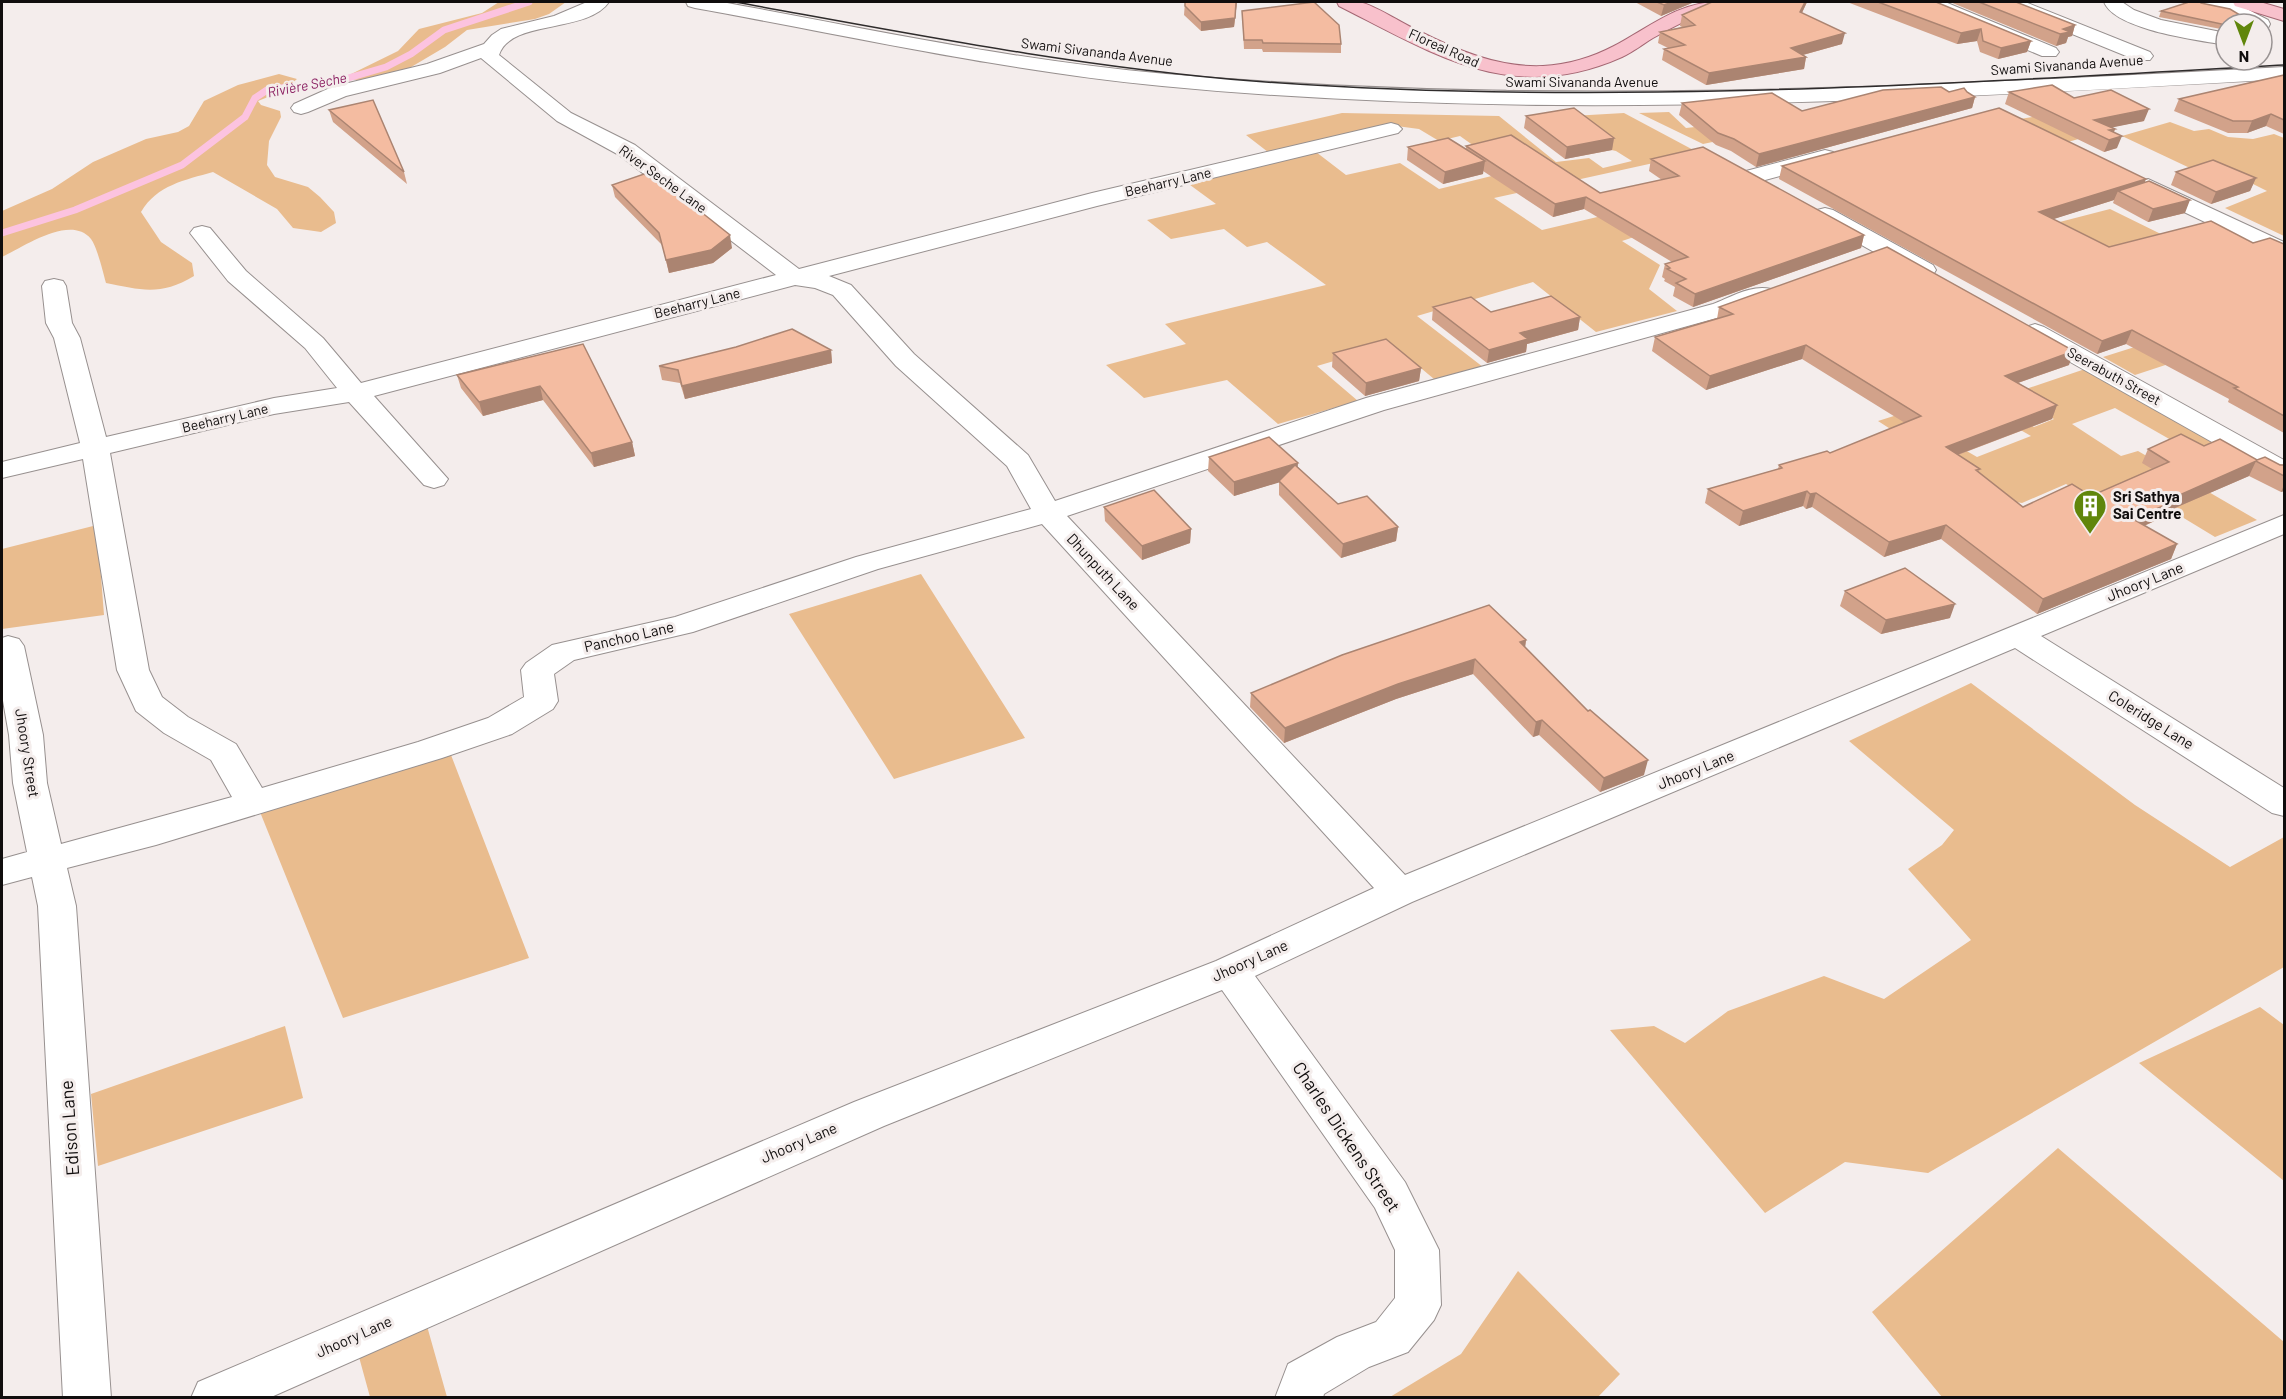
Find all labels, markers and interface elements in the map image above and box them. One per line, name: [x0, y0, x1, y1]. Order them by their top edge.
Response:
north arrow: [2214, 12, 2274, 72]
street label: Floreal Road: [1406, 24, 1482, 71]
street label: Swami Sivananda Avenue: [1020, 34, 1174, 69]
text: N: [2239, 48, 2249, 67]
street label: Swami Sivananda Avenue: [1990, 51, 2144, 78]
water label: Rivière Sèche: [266, 68, 348, 101]
street label: Swami Sivananda Avenue: [1506, 73, 1658, 90]
street label: River Seche Lane: [616, 141, 711, 216]
street label: Beeharry Lane: [1123, 163, 1213, 200]
street label: Beeharry Lane: [652, 284, 742, 321]
street label: Seerabuth Street: [2065, 343, 2164, 408]
street label: Beeharry Lane: [180, 399, 270, 436]
place label: Sri Sathya Sai Centre: [2113, 487, 2182, 522]
building icon: Sri Sathya Sai Centre: [2072, 488, 2108, 535]
street label: Dhunputh Lane: [1064, 529, 1144, 613]
street label: Jhoory Lane: [2104, 558, 2186, 605]
street label: Panchoo Lane: [582, 617, 676, 655]
street label: Coleridge Lane: [2105, 686, 2198, 753]
street label: Jhoory Street: [12, 707, 44, 799]
street label: Jhoory Lane: [1655, 746, 1737, 793]
street label: Jhoory Lane: [1209, 935, 1290, 985]
street label: Charles Dickens Street: [1288, 1057, 1405, 1216]
street label: Edison Lane: [55, 1080, 83, 1177]
street label: Jhoory Lane: [758, 1118, 839, 1166]
street label: Jhoory Lane: [313, 1311, 394, 1361]

